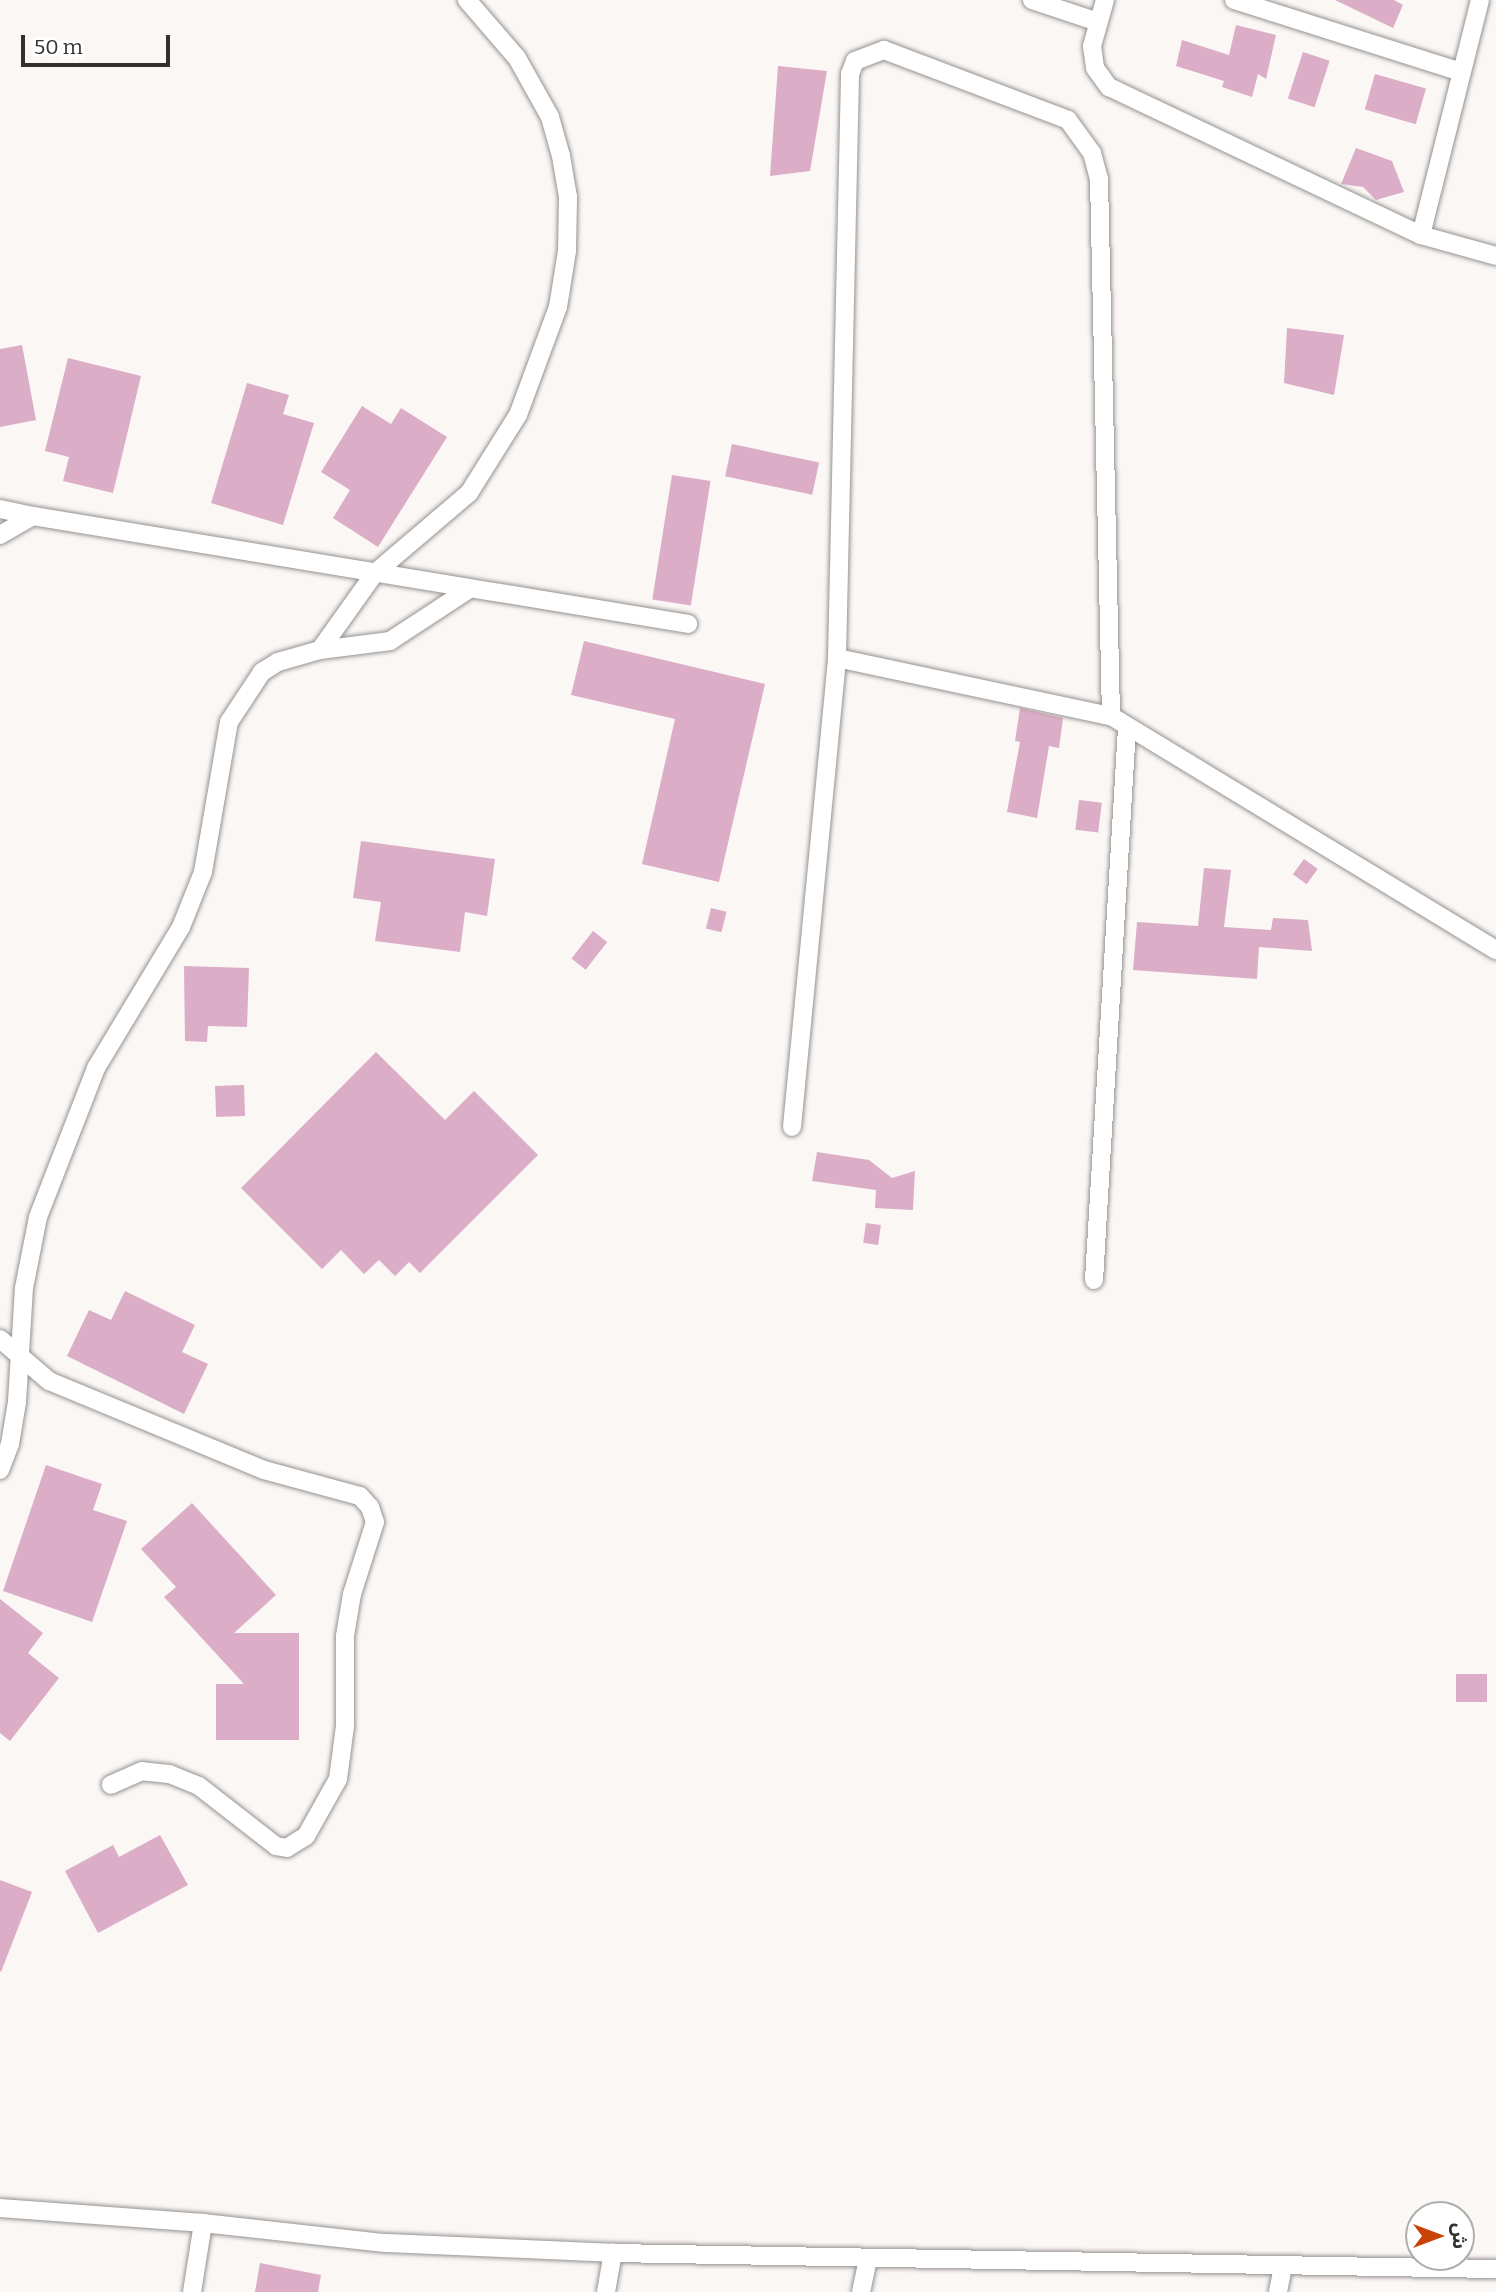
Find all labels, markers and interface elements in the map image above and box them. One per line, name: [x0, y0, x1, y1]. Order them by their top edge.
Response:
scale bar: [24, 21, 173, 65]
text: 50 m: [34, 34, 83, 60]
north arrow: [1405, 2201, 1475, 2271]
text: ش: [1448, 2223, 1471, 2249]

